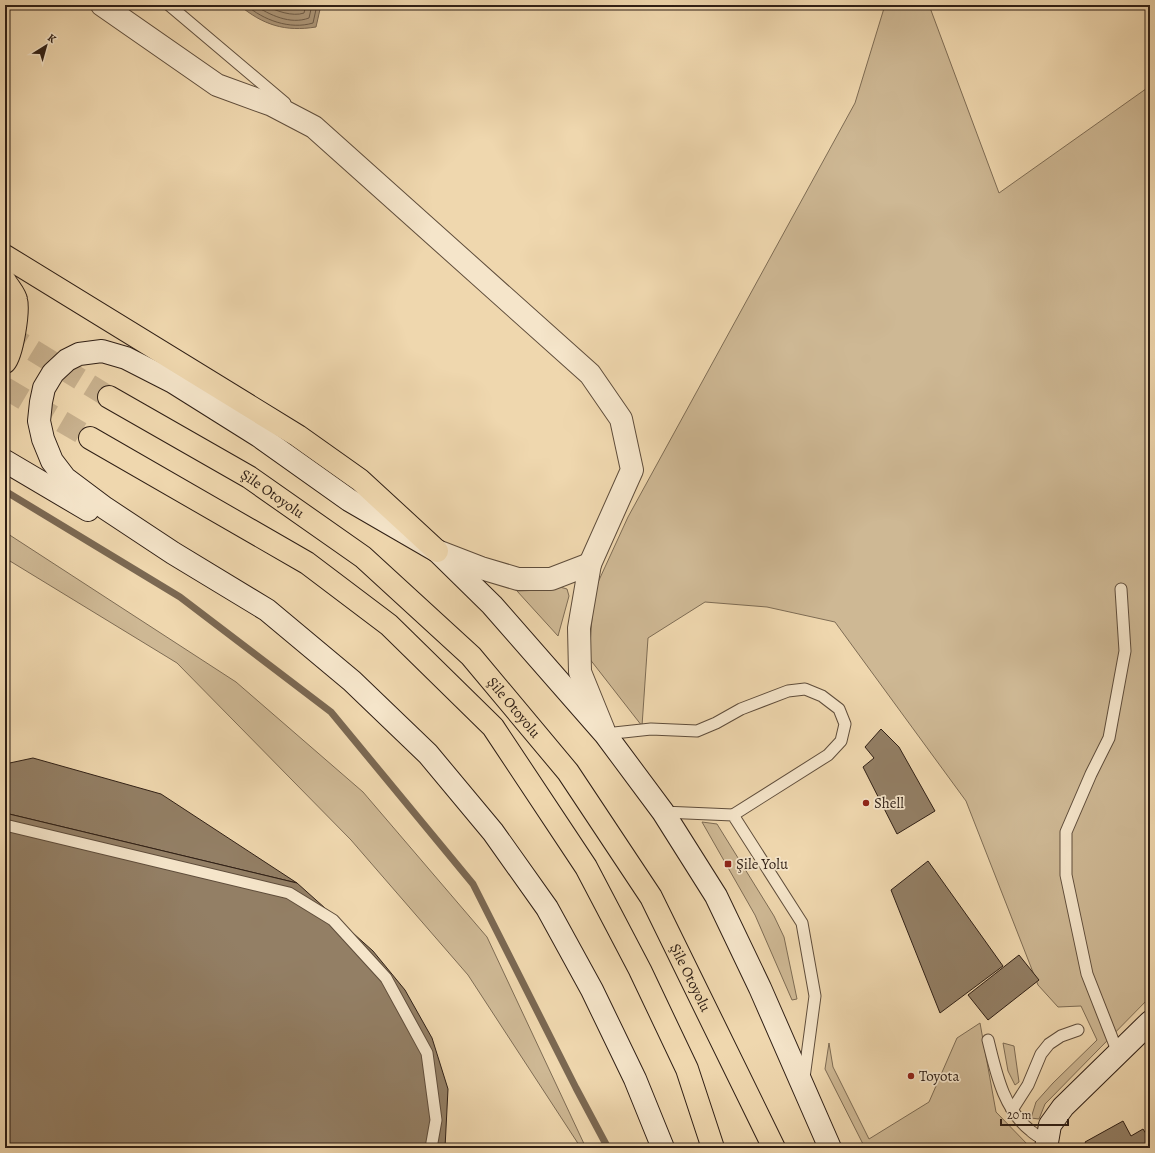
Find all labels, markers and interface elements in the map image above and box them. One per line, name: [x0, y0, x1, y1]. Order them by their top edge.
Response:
north arrow: [26, 26, 66, 66]
text: K: [44, 30, 60, 47]
street label: Şile Otoyolu: [237, 464, 309, 523]
street label: Şile Otoyolu: [483, 673, 546, 743]
place label: Shell: [874, 793, 904, 813]
marker: Shell: [861, 798, 871, 808]
place label: Şile Yolu: [736, 854, 789, 874]
marker: Şile Yolu: [723, 859, 733, 869]
street label: Şile Otoyolu: [665, 940, 716, 1016]
place label: Toyota: [919, 1066, 959, 1086]
marker: Toyota: [906, 1071, 916, 1081]
scale bar: [1001, 1101, 1068, 1127]
text: 20 m: [1007, 1107, 1031, 1123]

